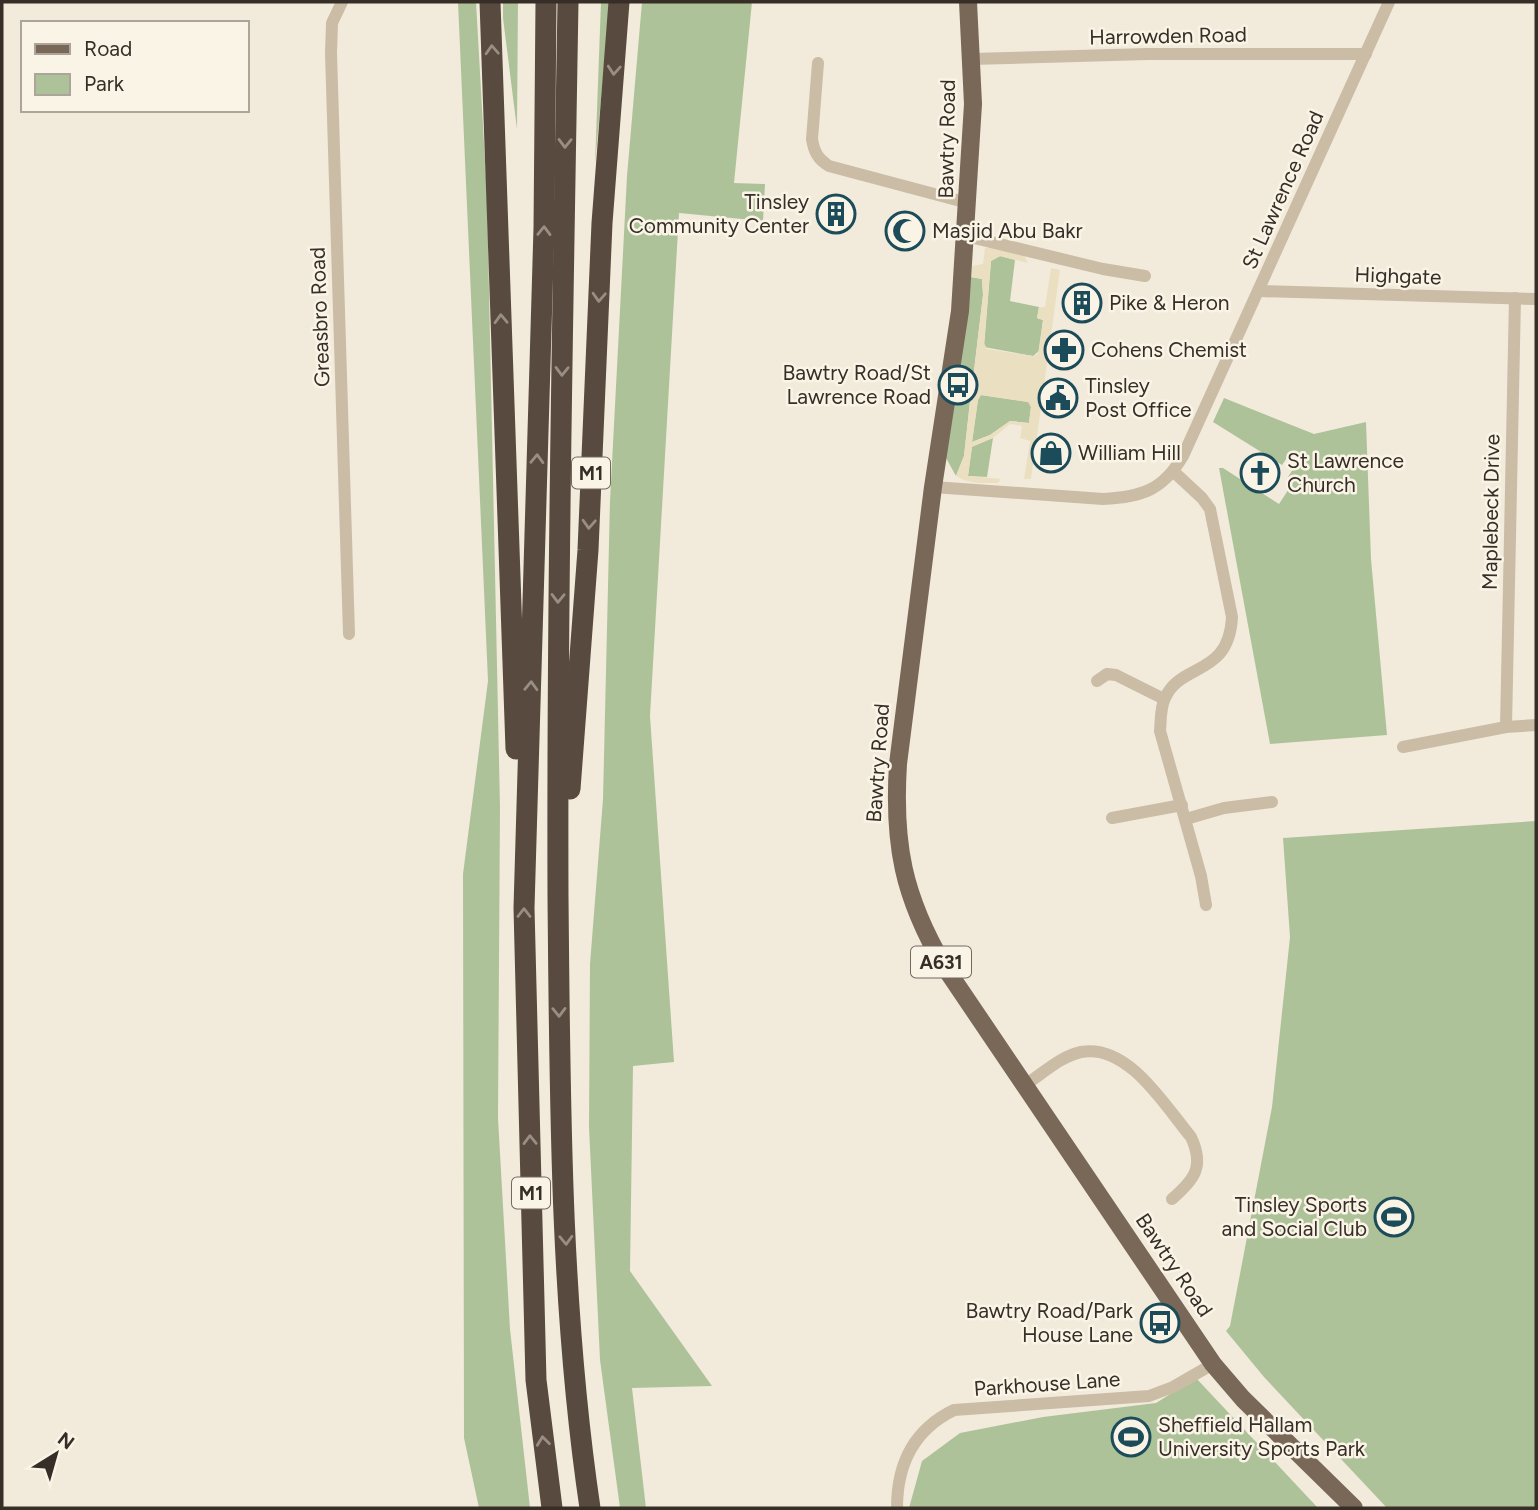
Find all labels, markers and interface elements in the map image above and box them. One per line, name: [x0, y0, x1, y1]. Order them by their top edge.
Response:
legend: [21, 21, 248, 112]
street label: Harrowden Road: [1089, 22, 1247, 49]
text: Road: [84, 36, 132, 61]
one-way arrow: [484, 44, 499, 55]
one-way arrow: [607, 65, 622, 76]
text: Park: [84, 71, 125, 96]
street label: Bawtry Road: [933, 79, 960, 199]
street label: St Lawrence Road: [1236, 107, 1329, 273]
one-way arrow: [558, 138, 573, 149]
place label: Tinsley Community Center: [629, 189, 809, 238]
building icon: Tinsley Community Center: [815, 193, 857, 235]
mosque icon: Masjid Abu Bakr: [884, 210, 926, 252]
place label: Masjid Abu Bakr: [932, 218, 1083, 243]
one-way arrow: [536, 225, 551, 236]
street label: Greasbro Road: [305, 247, 334, 387]
street label: Highgate: [1354, 261, 1442, 290]
building icon: Pike & Heron: [1061, 282, 1103, 324]
place label: Pike & Heron: [1109, 290, 1230, 315]
one-way arrow: [592, 292, 607, 303]
one-way arrow: [494, 313, 509, 324]
pharmacy icon: Cohens Chemist: [1043, 329, 1085, 371]
place label: Cohens Chemist: [1091, 337, 1247, 362]
place label: Bawtry Road/St Lawrence Road: [783, 360, 931, 409]
bus stop icon: Bawtry Road/St Lawrence Road: [937, 364, 979, 406]
one-way arrow: [554, 366, 570, 377]
place label: Tinsley Post Office: [1085, 373, 1192, 422]
public building icon: Tinsley Post Office: [1037, 377, 1079, 419]
shop icon: William Hill: [1030, 432, 1072, 474]
street label: Maplebeck Drive: [1477, 434, 1504, 590]
place label: William Hill: [1078, 440, 1181, 465]
place label: St Lawrence Church: [1287, 448, 1404, 497]
church icon: St Lawrence Church: [1239, 452, 1281, 494]
one-way arrow: [529, 453, 545, 463]
road number: M1: [572, 458, 610, 488]
one-way arrow: [582, 519, 597, 530]
one-way arrow: [550, 594, 566, 604]
one-way arrow: [523, 680, 538, 691]
street label: Bawtry Road: [861, 703, 894, 823]
one-way arrow: [516, 907, 532, 917]
road number: A631: [911, 946, 971, 978]
one-way arrow: [551, 1007, 566, 1018]
one-way arrow: [522, 1134, 537, 1145]
road number: M1: [512, 1177, 550, 1208]
place label: Tinsley Sports and Social Club: [1221, 1192, 1367, 1241]
sports icon: Tinsley Sports and Social Club: [1373, 1196, 1415, 1238]
street label: Bawtry Road: [1131, 1208, 1218, 1321]
one-way arrow: [558, 1235, 574, 1246]
place label: Bawtry Road/Park House Lane: [965, 1298, 1134, 1347]
bus stop icon: Bawtry Road/Park House Lane: [1139, 1302, 1181, 1344]
street label: Parkhouse Lane: [973, 1366, 1121, 1401]
place label: Sheffield Hallam University Sports Park: [1158, 1412, 1366, 1461]
sports icon: Sheffield Hallam University Sports Park: [1110, 1416, 1152, 1458]
north arrow: [21, 1419, 91, 1489]
text: N: [53, 1427, 79, 1454]
one-way arrow: [536, 1435, 551, 1446]

